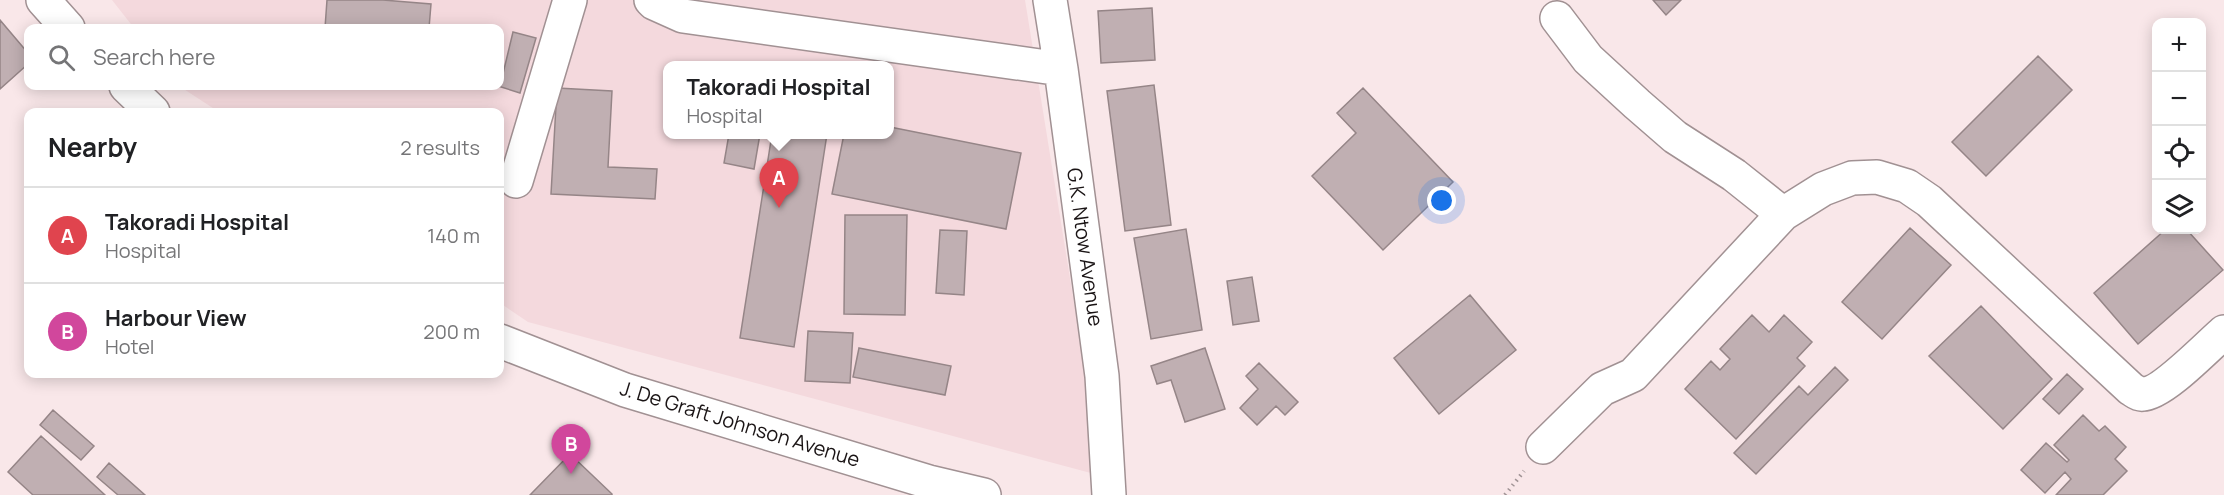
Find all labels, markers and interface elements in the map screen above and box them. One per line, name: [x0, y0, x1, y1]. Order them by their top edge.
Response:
map controls: [2152, 18, 2206, 234]
button: +: [2152, 18, 2206, 72]
search box: [24, 24, 504, 90]
icon: search: [45, 41, 78, 74]
text: Search here: [93, 42, 215, 72]
popup: [663, 61, 894, 139]
text: Takoradi Hospital: [686, 72, 871, 102]
button: −: [2152, 72, 2206, 126]
text: Hospital: [686, 102, 763, 129]
button: locate: [2152, 126, 2206, 180]
text: Nearby: [48, 129, 137, 165]
text: 2 results: [400, 134, 480, 161]
pin: A: [760, 158, 798, 208]
street label: G.K. Ntow Avenue: [1061, 166, 1110, 328]
button: layers: [2152, 180, 2206, 234]
your location: [1427, 186, 1456, 215]
text: Takoradi Hospital: [105, 207, 289, 237]
text: A: [61, 222, 74, 249]
text: 140 m: [427, 222, 480, 249]
text: Hospital: [105, 237, 181, 264]
text: Harbour View: [105, 303, 247, 333]
text: B: [61, 318, 74, 345]
text: 200 m: [423, 318, 480, 345]
text: Hotel: [105, 333, 155, 360]
street label: J. De Graft Johnson Avenue: [617, 374, 863, 473]
pin: B: [552, 424, 590, 474]

